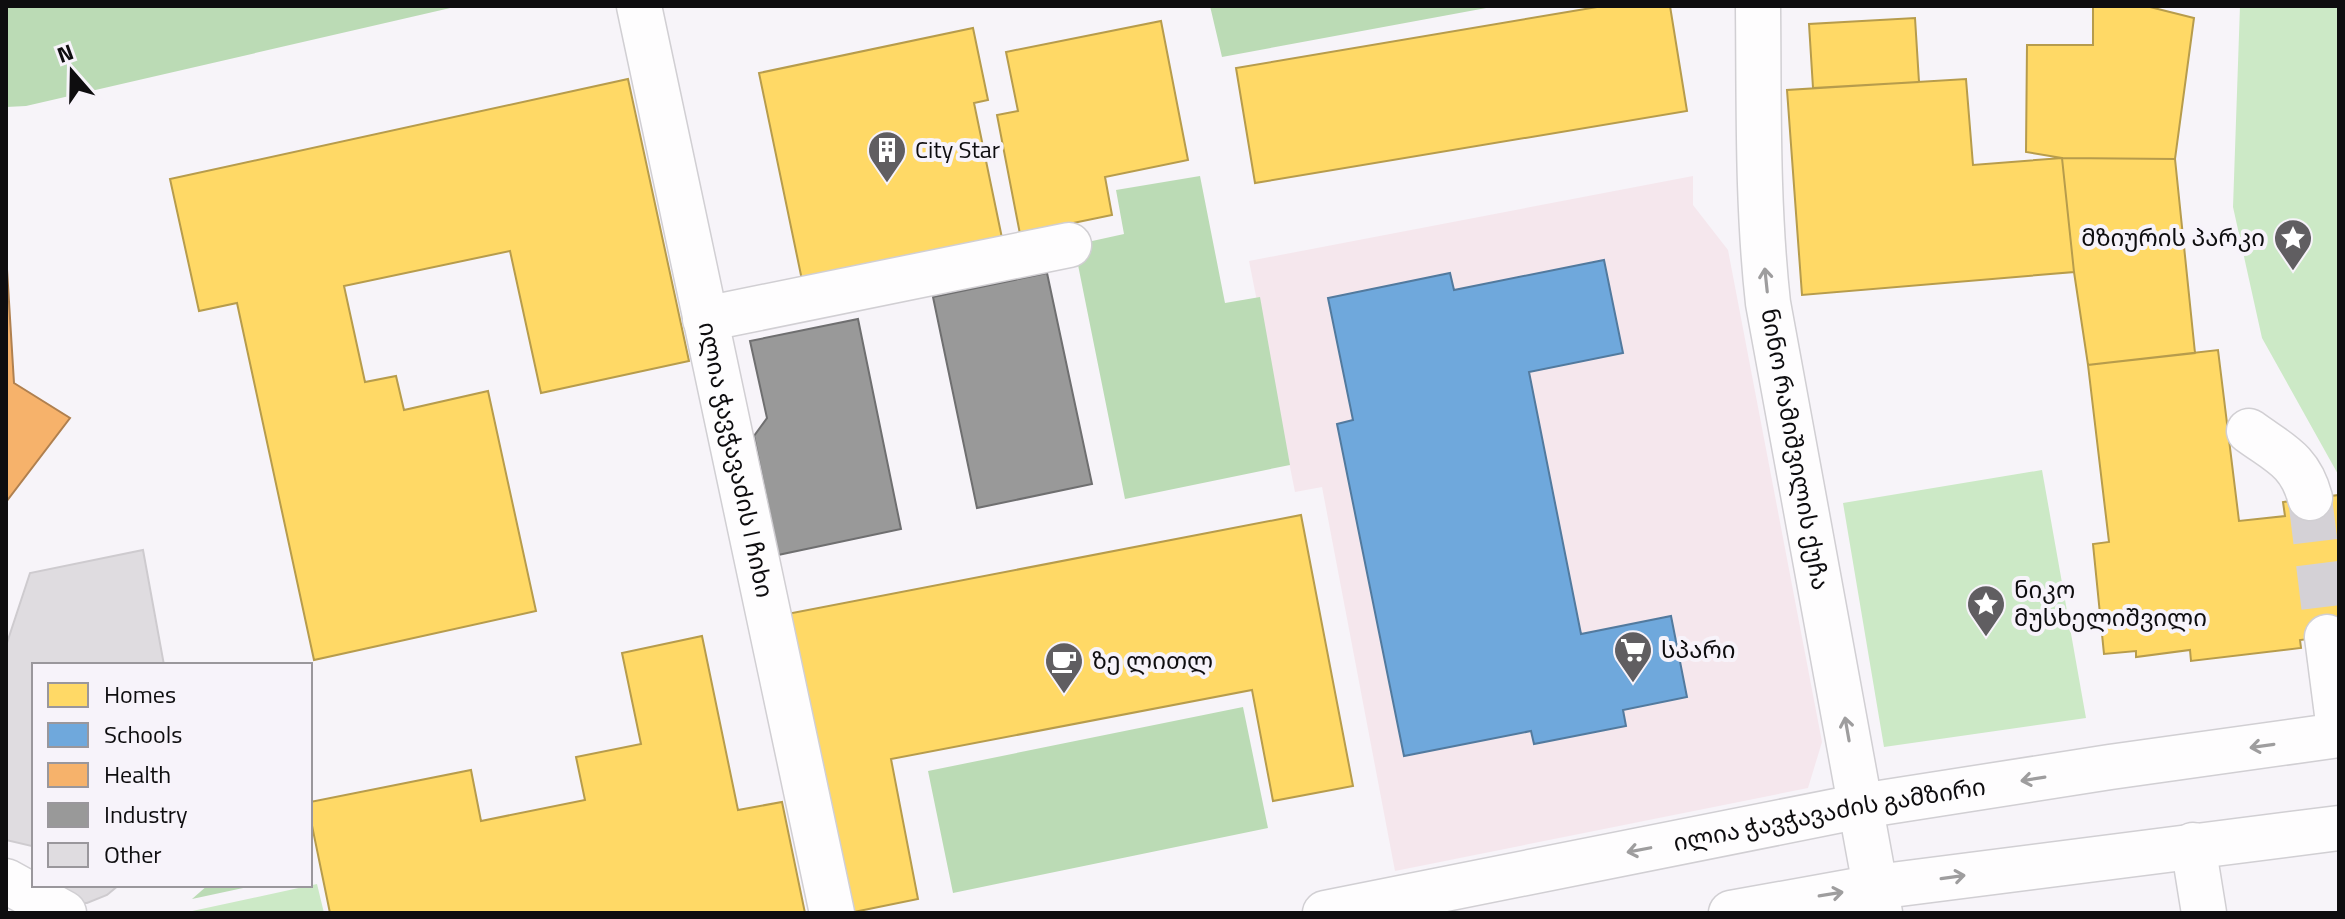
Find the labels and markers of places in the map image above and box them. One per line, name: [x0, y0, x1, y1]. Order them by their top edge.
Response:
building icon: City Star: [866, 129, 908, 184]
place label: City Star: [915, 131, 1000, 167]
place icon: მზიურის პარკი: [2272, 217, 2314, 272]
place label: მზიურის პარკი: [2081, 219, 2265, 255]
place label: ნიკო მუსხელიშვილი: [2014, 571, 2207, 635]
place icon: ნიკო მუსხელიშვილი: [1965, 583, 2007, 638]
supermarket icon: სპარი: [1612, 629, 1654, 684]
place label: სპარი: [1661, 631, 1736, 667]
cafe icon: ზე ლითლ: [1043, 640, 1085, 695]
place label: ზე ლითლ: [1092, 642, 1213, 678]

